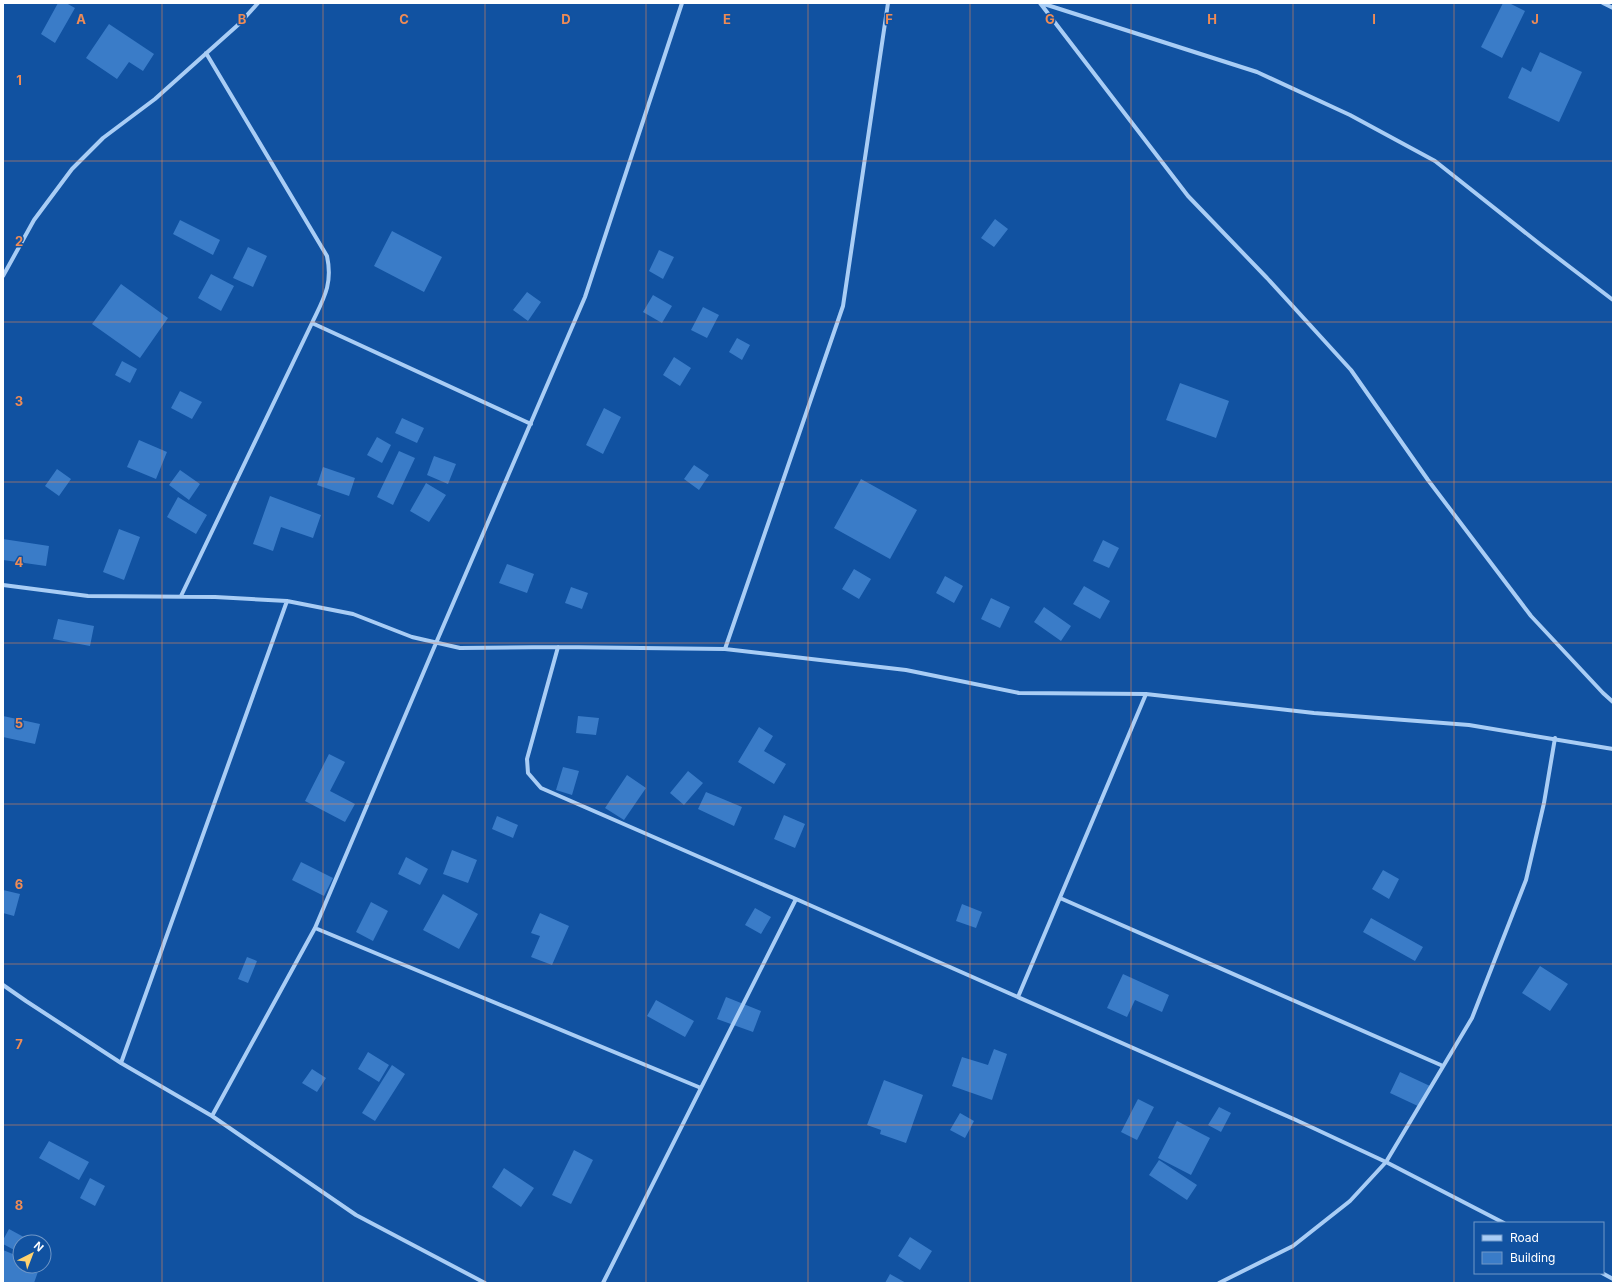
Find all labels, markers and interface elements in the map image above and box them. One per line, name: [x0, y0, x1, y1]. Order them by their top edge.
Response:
text: A: [76, 11, 86, 27]
text: B: [238, 11, 247, 27]
text: C: [399, 11, 409, 27]
text: D: [561, 11, 571, 27]
text: E: [723, 11, 731, 27]
text: F: [885, 11, 893, 27]
text: G: [1045, 11, 1055, 27]
text: H: [1207, 11, 1217, 27]
text: I: [1372, 11, 1376, 27]
text: J: [1531, 11, 1539, 27]
text: 1: [16, 72, 22, 88]
text: 2: [15, 233, 23, 249]
text: 3: [15, 393, 23, 409]
text: 4: [15, 554, 24, 570]
text: 5: [15, 715, 23, 731]
text: 6: [15, 876, 23, 892]
text: 7: [15, 1036, 23, 1052]
text: 8: [15, 1197, 23, 1213]
legend: [1474, 1222, 1604, 1274]
text: Road: [1510, 1230, 1539, 1245]
north arrow: [12, 1234, 52, 1274]
text: N: [31, 1239, 46, 1255]
text: Building: [1510, 1250, 1555, 1265]

